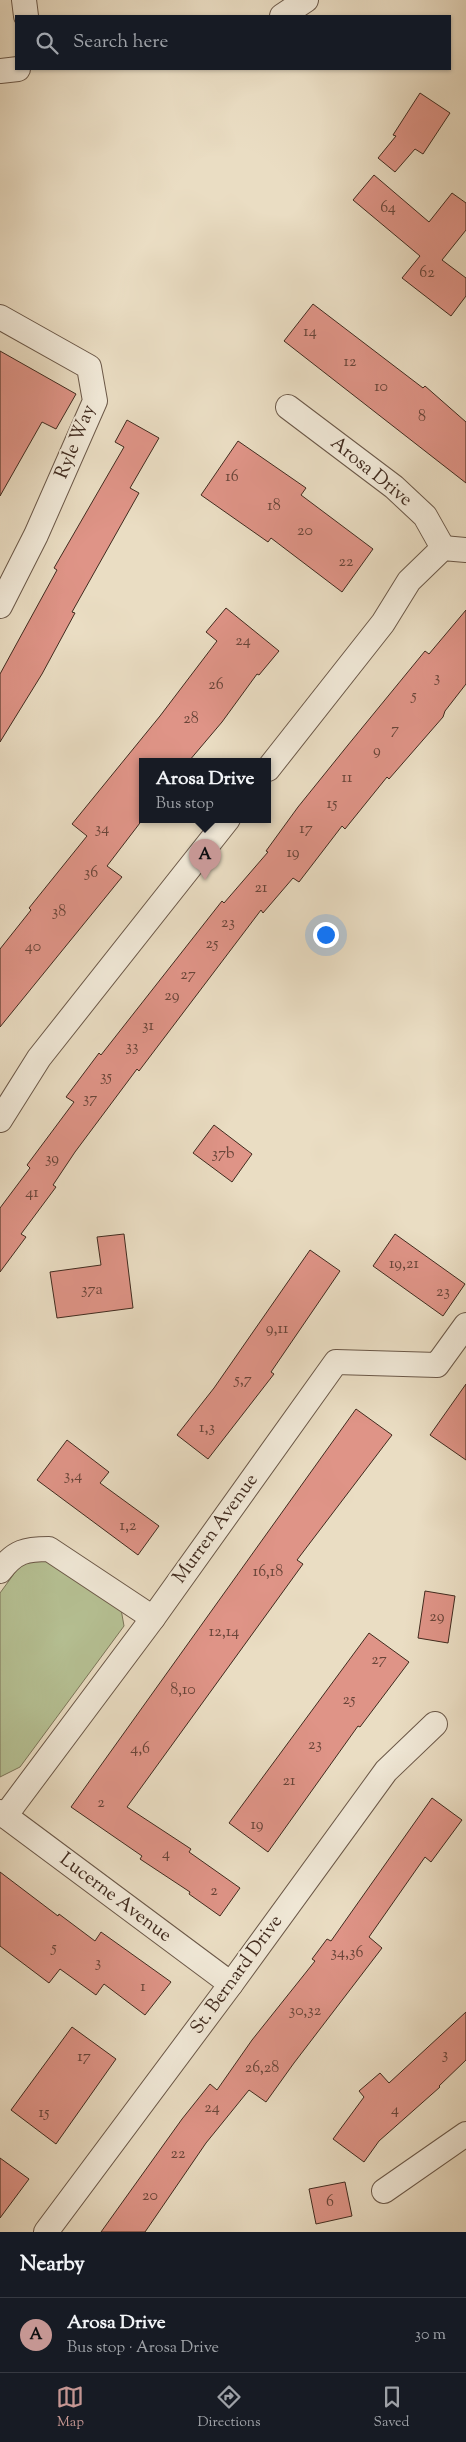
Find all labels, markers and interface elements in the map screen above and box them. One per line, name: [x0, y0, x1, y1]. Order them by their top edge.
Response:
search box: [15, 15, 451, 70]
icon: search: [33, 29, 61, 57]
text: Search here: [73, 29, 168, 56]
house number: 64: [380, 197, 396, 220]
house number: 62: [419, 262, 435, 285]
house number: 14: [303, 321, 317, 344]
house number: 12: [344, 351, 357, 374]
house number: 10: [374, 376, 388, 399]
street label: Ryle Way: [49, 400, 103, 483]
house number: 8: [418, 406, 426, 429]
street label: Arosa Drive: [324, 430, 418, 514]
house number: 16: [225, 466, 239, 489]
house number: 18: [267, 495, 281, 518]
house number: 20: [297, 520, 313, 543]
house number: 22: [339, 551, 354, 574]
house number: 24: [235, 630, 251, 653]
house number: 3: [434, 667, 440, 690]
house number: 26: [208, 674, 224, 697]
house number: 5: [410, 685, 417, 708]
house number: 28: [183, 708, 199, 731]
house number: 7: [391, 719, 399, 742]
house number: 9: [373, 740, 381, 763]
popup: [139, 758, 271, 823]
text: Arosa Drive: [156, 766, 254, 793]
house number: 11: [342, 767, 353, 790]
text: Bus stop: [156, 793, 214, 816]
house number: 15: [327, 793, 338, 816]
house number: 34: [95, 818, 109, 841]
house number: 17: [299, 818, 313, 841]
pin: A: [189, 839, 221, 880]
house number: 19: [286, 842, 300, 865]
house number: 36: [84, 862, 98, 885]
house number: 21: [255, 877, 268, 900]
house number: 38: [52, 901, 66, 924]
house number: 23: [221, 912, 235, 935]
your location: [313, 922, 339, 948]
house number: 25: [206, 933, 219, 956]
house number: 40: [25, 936, 41, 959]
house number: 27: [180, 964, 196, 987]
house number: 29: [164, 985, 180, 1008]
house number: 31: [142, 1015, 155, 1038]
house number: 33: [126, 1036, 138, 1059]
house number: 35: [100, 1066, 112, 1089]
house number: 37: [83, 1088, 97, 1111]
house number: 37b: [211, 1143, 235, 1166]
house number: 39: [45, 1148, 59, 1171]
house number: 41: [25, 1182, 39, 1205]
house number: 19,21: [389, 1253, 420, 1276]
house number: 37a: [81, 1279, 104, 1302]
house number: 23: [436, 1281, 450, 1304]
house number: 9,11: [266, 1318, 289, 1341]
house number: 5,7: [233, 1369, 252, 1392]
house number: 1,3: [199, 1417, 215, 1440]
house number: 3,4: [64, 1465, 82, 1488]
street label: Murren Avenue: [167, 1468, 265, 1590]
house number: 1,2: [120, 1515, 137, 1538]
house number: 16,18: [253, 1561, 283, 1584]
house number: 29: [429, 1606, 445, 1629]
house number: 12,14: [209, 1621, 239, 1644]
house number: 27: [371, 1649, 387, 1672]
house number: 8,10: [170, 1679, 196, 1702]
house number: 25: [343, 1689, 356, 1712]
house number: 23: [308, 1734, 322, 1757]
house number: 4,6: [130, 1738, 150, 1761]
house number: 21: [283, 1770, 296, 1793]
house number: 2: [97, 1792, 105, 1815]
house number: 19: [250, 1814, 264, 1837]
house number: 4: [162, 1843, 170, 1866]
street label: Lucerne Avenue: [53, 1847, 177, 1949]
house number: 2: [210, 1880, 218, 1903]
street label: St. Bernard Drive: [184, 1910, 290, 2040]
house number: 5: [50, 1937, 57, 1960]
house number: 34,36: [331, 1942, 363, 1965]
house number: 3: [95, 1952, 101, 1975]
house number: 1: [140, 1976, 146, 1999]
house number: 30,32: [289, 2000, 322, 2023]
house number: 3: [442, 2044, 448, 2067]
house number: 17: [77, 2046, 91, 2069]
house number: 26,28: [245, 2057, 279, 2080]
house number: 24: [204, 2097, 220, 2120]
house number: 4: [391, 2099, 399, 2122]
house number: 15: [39, 2102, 50, 2125]
house number: 22: [171, 2143, 186, 2166]
house number: 20: [142, 2185, 158, 2208]
house number: 6: [326, 2191, 334, 2214]
text: Nearby: [20, 2250, 85, 2280]
text: Arosa Drive: [67, 2310, 166, 2337]
text: A: [30, 2324, 43, 2347]
text: 30 m: [415, 2324, 446, 2347]
text: Bus stop · Arosa Drive: [67, 2337, 219, 2360]
tab: Map: [56, 2383, 84, 2433]
tab: Directions: [197, 2383, 261, 2433]
tab: Saved: [374, 2383, 409, 2433]

